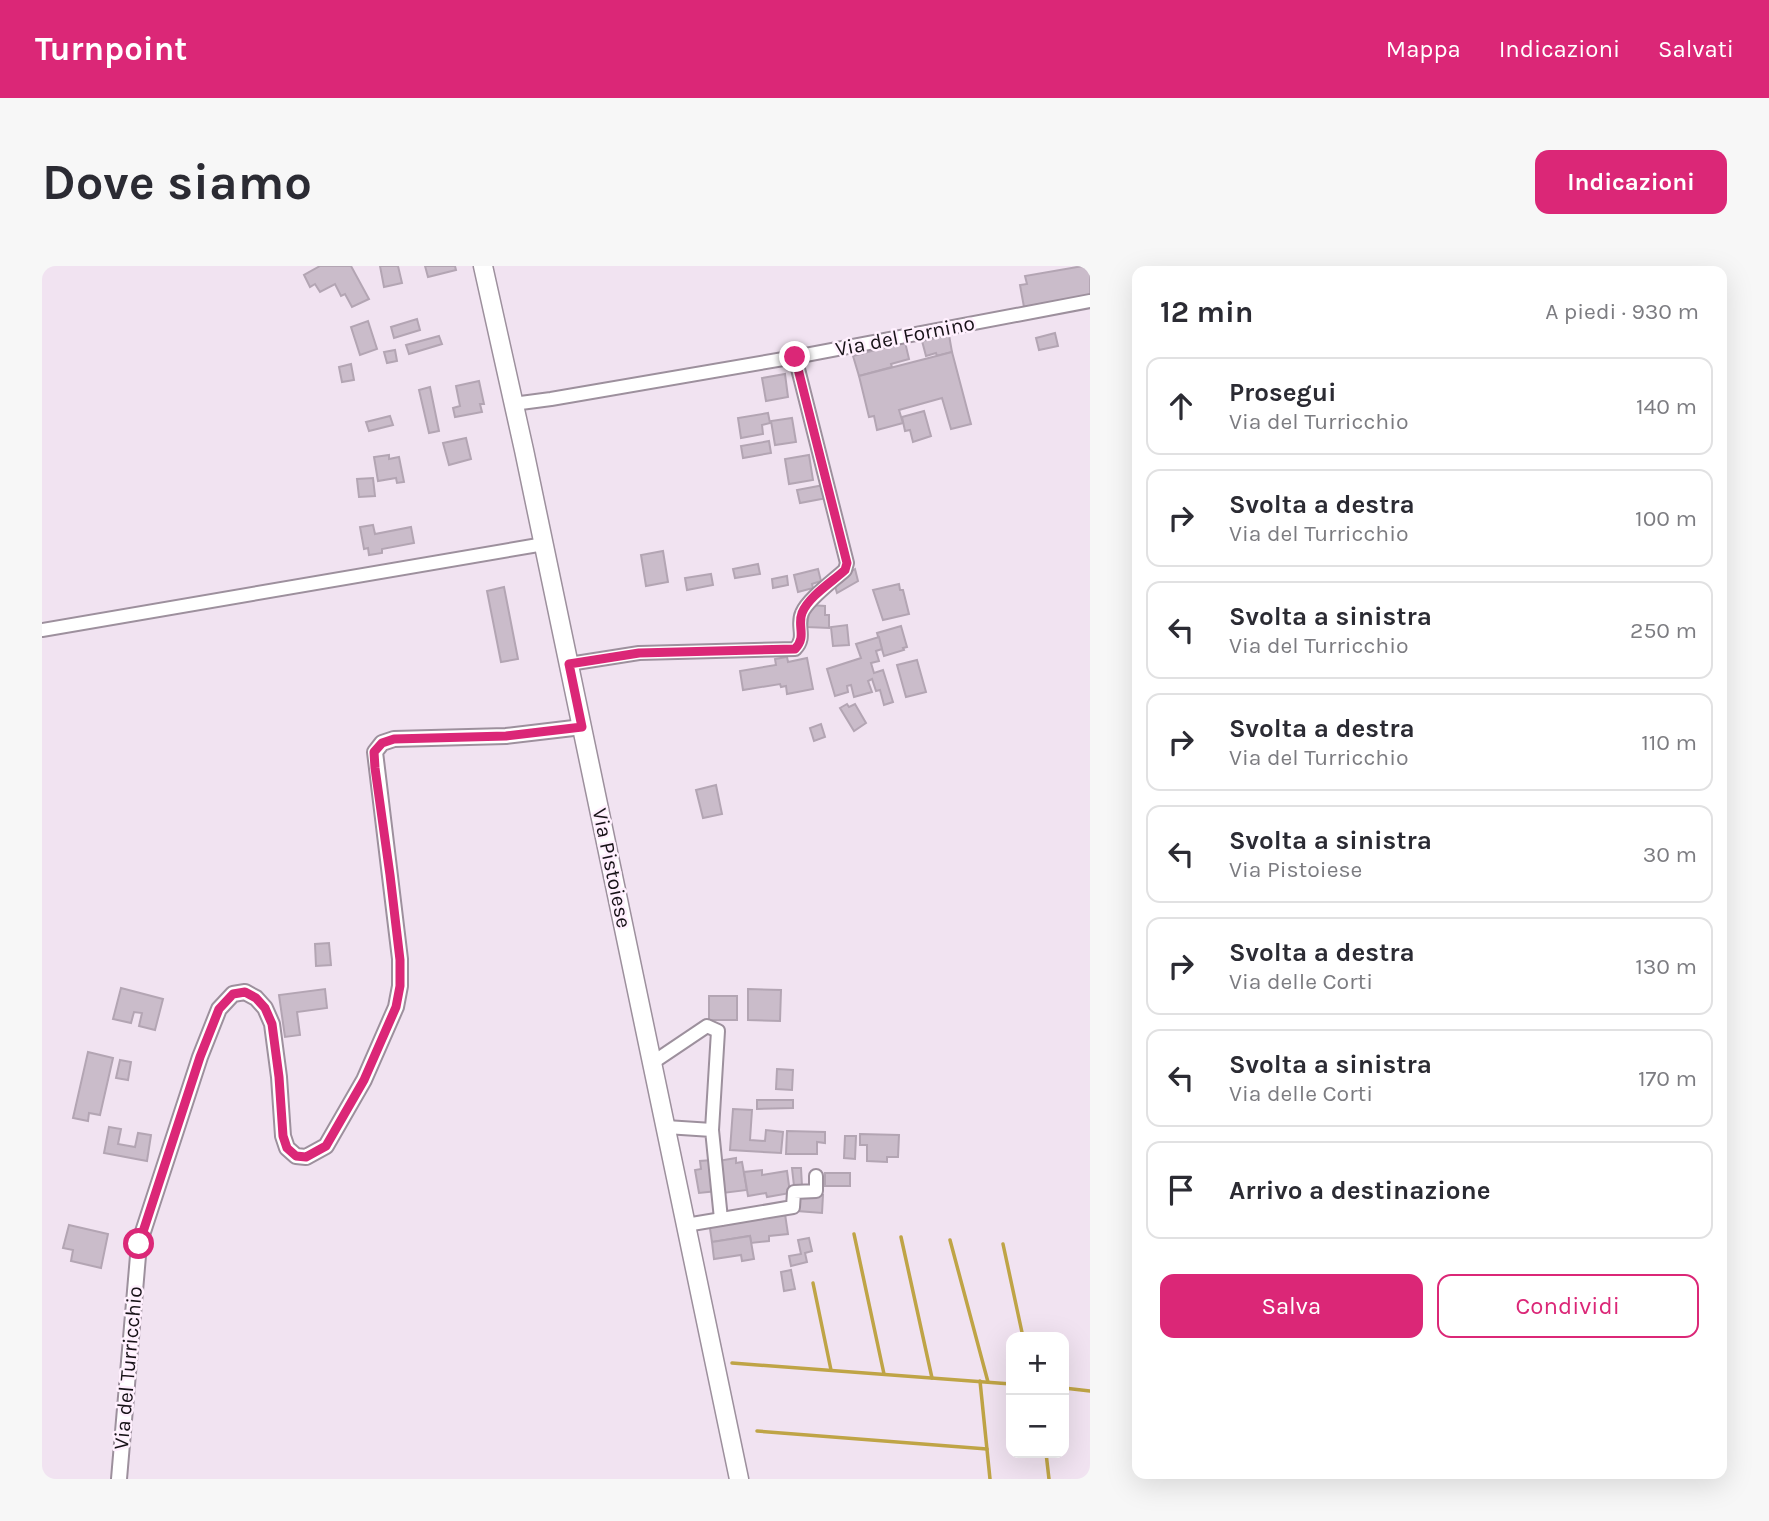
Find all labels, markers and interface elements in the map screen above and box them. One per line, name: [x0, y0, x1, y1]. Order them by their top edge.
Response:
text: Turnpoint: [35, 30, 187, 68]
text: Mappa: [1386, 35, 1461, 63]
text: Indicazioni: [1499, 35, 1620, 63]
text: Salvati: [1658, 35, 1734, 63]
button: Indicazioni: [1535, 150, 1727, 214]
text: Dove siamo: [42, 154, 312, 211]
text: 12 min: [1160, 294, 1253, 330]
text: A piedi · 930 m: [1545, 298, 1699, 325]
street label: Via del Fornino: [833, 311, 977, 361]
route end: [779, 341, 810, 372]
text: Prosegui: [1229, 377, 1336, 408]
icon: ahead: [1162, 387, 1200, 425]
text: 140 m: [1636, 393, 1697, 420]
text: Via del Turricchio: [1229, 408, 1409, 435]
text: Svolta a destra: [1229, 489, 1415, 520]
icon: right: [1162, 499, 1200, 537]
text: 100 m: [1635, 505, 1697, 532]
text: Via del Turricchio: [1229, 520, 1409, 547]
text: Svolta a sinistra: [1229, 601, 1432, 632]
icon: left: [1162, 611, 1200, 649]
text: 250 m: [1630, 617, 1697, 644]
text: Via del Turricchio: [1229, 632, 1409, 659]
text: Svolta a destra: [1229, 713, 1415, 744]
icon: right: [1162, 723, 1200, 761]
text: 110 m: [1641, 729, 1697, 756]
text: Via del Turricchio: [1229, 744, 1409, 771]
street label: Via Pistoiese: [588, 806, 636, 930]
text: Svolta a sinistra: [1229, 825, 1432, 856]
icon: left: [1162, 835, 1200, 873]
text: 30 m: [1643, 841, 1697, 868]
text: Via Pistoiese: [1229, 856, 1362, 883]
text: Svolta a destra: [1229, 937, 1415, 968]
icon: right: [1162, 947, 1200, 985]
text: 130 m: [1635, 953, 1697, 980]
text: Via delle Corti: [1229, 968, 1373, 995]
text: Svolta a sinistra: [1229, 1049, 1432, 1080]
icon: left: [1162, 1059, 1200, 1097]
text: 170 m: [1638, 1065, 1697, 1092]
text: Via delle Corti: [1229, 1080, 1373, 1107]
icon: arrive: [1162, 1171, 1200, 1209]
text: Arrivo a destinazione: [1229, 1175, 1491, 1206]
route start: [123, 1228, 154, 1259]
button: Salva: [1160, 1274, 1423, 1338]
button: Condividi: [1437, 1274, 1699, 1338]
street label: Via del Turricchio: [109, 1285, 147, 1451]
map controls: [1006, 1332, 1069, 1458]
button: +: [1006, 1332, 1069, 1395]
button: −: [1006, 1395, 1069, 1458]

